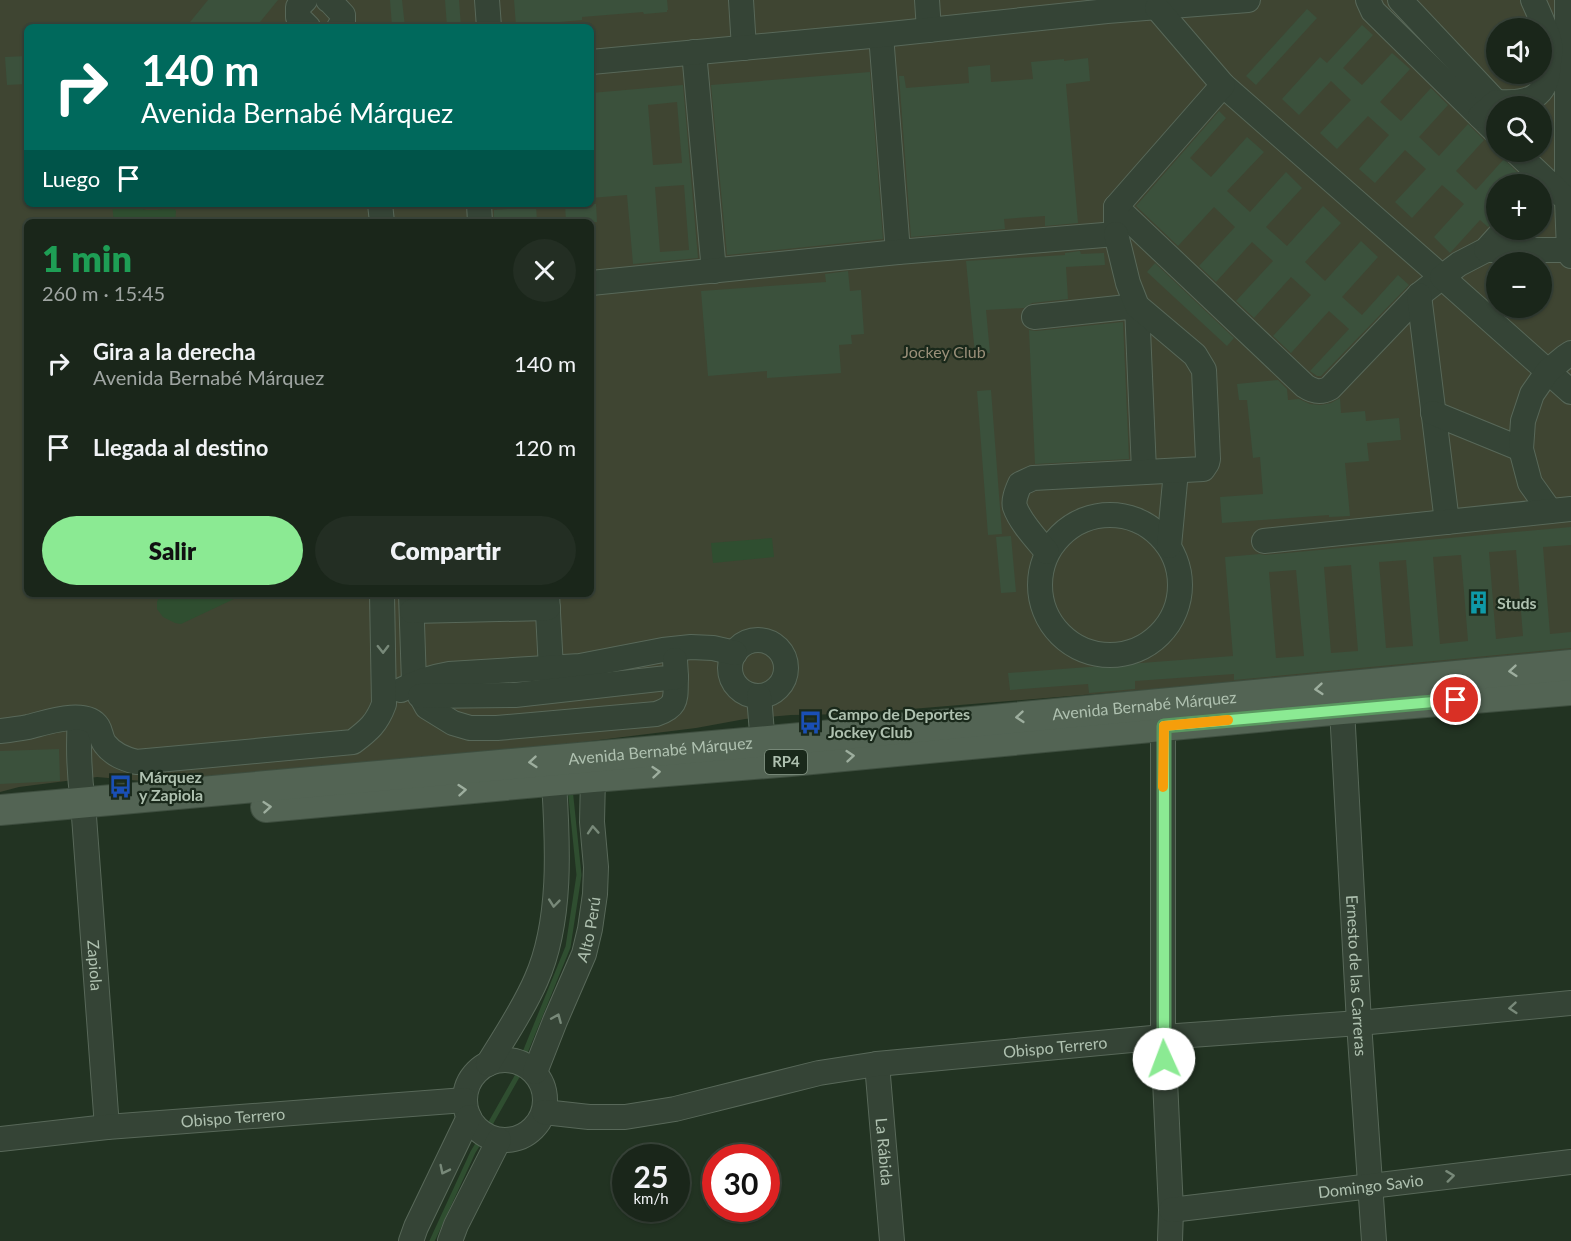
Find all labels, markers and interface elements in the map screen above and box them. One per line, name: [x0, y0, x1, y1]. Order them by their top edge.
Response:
map controls: [1486, 18, 1552, 318]
button: sound: [1486, 18, 1552, 84]
text: 140 m: [141, 45, 259, 95]
icon: right: [42, 48, 120, 126]
text: Avenida Bernabé Márquez: [141, 96, 453, 129]
button: search: [1486, 96, 1552, 162]
icon: arrive: [112, 162, 145, 195]
text: Luego: [42, 165, 100, 192]
button: +: [1486, 174, 1552, 240]
text: 1 min: [42, 236, 132, 280]
button: close: [513, 239, 576, 302]
button: −: [1486, 252, 1552, 318]
text: 260 m · 15:45: [42, 281, 165, 305]
text: Gira a la derecha: [93, 338, 256, 365]
park label: Jockey Club: [902, 342, 986, 361]
icon: right: [42, 347, 75, 380]
text: 140 m: [514, 350, 576, 377]
text: Avenida Bernabé Márquez: [93, 365, 324, 389]
icon: arrive: [42, 431, 75, 464]
text: Llegada al destino: [93, 434, 269, 461]
text: 120 m: [514, 434, 576, 461]
button: Salir: [42, 516, 303, 585]
button: Compartir: [315, 516, 576, 585]
building icon: Studs: [1466, 590, 1492, 616]
place label: Studs: [1497, 593, 1537, 612]
one-way arrow: [377, 645, 389, 654]
one-way arrow: [1508, 664, 1517, 677]
pin: [1430, 674, 1481, 725]
one-way arrow: [1314, 682, 1323, 695]
icon: arrive: [1439, 683, 1472, 716]
street label: Avenida Bernabé Márquez: [1051, 687, 1237, 723]
place label: Campo de Deportes Jockey Club: [828, 704, 970, 741]
bus stop icon: Campo de Deportes Jockey Club: [797, 710, 823, 736]
one-way arrow: [1015, 710, 1024, 723]
street label: Avenida Bernabé Márquez: [567, 732, 753, 768]
road number: RP4: [765, 750, 807, 774]
one-way arrow: [846, 750, 855, 763]
one-way arrow: [528, 755, 537, 768]
one-way arrow: [651, 766, 660, 779]
place label: Márquez y Zapiola: [139, 767, 203, 804]
bus stop icon: Márquez y Zapiola: [108, 773, 134, 799]
one-way arrow: [457, 784, 466, 797]
one-way arrow: [263, 801, 272, 814]
one-way arrow: [587, 825, 600, 834]
street label: Ernesto de las Carreras: [1343, 894, 1371, 1057]
street label: Alto Perú: [572, 895, 603, 965]
one-way arrow: [548, 899, 561, 908]
street label: Zapiola: [84, 939, 107, 992]
one-way arrow: [1508, 1001, 1517, 1014]
one-way arrow: [549, 1013, 561, 1024]
position arrow: [1132, 1027, 1196, 1091]
street label: Obispo Terrero: [1002, 1032, 1108, 1061]
street label: Obispo Terrero: [180, 1104, 286, 1130]
street label: La Rábida: [873, 1117, 897, 1186]
speed limit sign: 30: [702, 1144, 780, 1222]
text: 25: [634, 1158, 668, 1194]
one-way arrow: [439, 1164, 451, 1175]
street label: Domingo Savio: [1317, 1170, 1424, 1201]
one-way arrow: [1445, 1170, 1454, 1183]
text: km/h: [633, 1189, 669, 1207]

